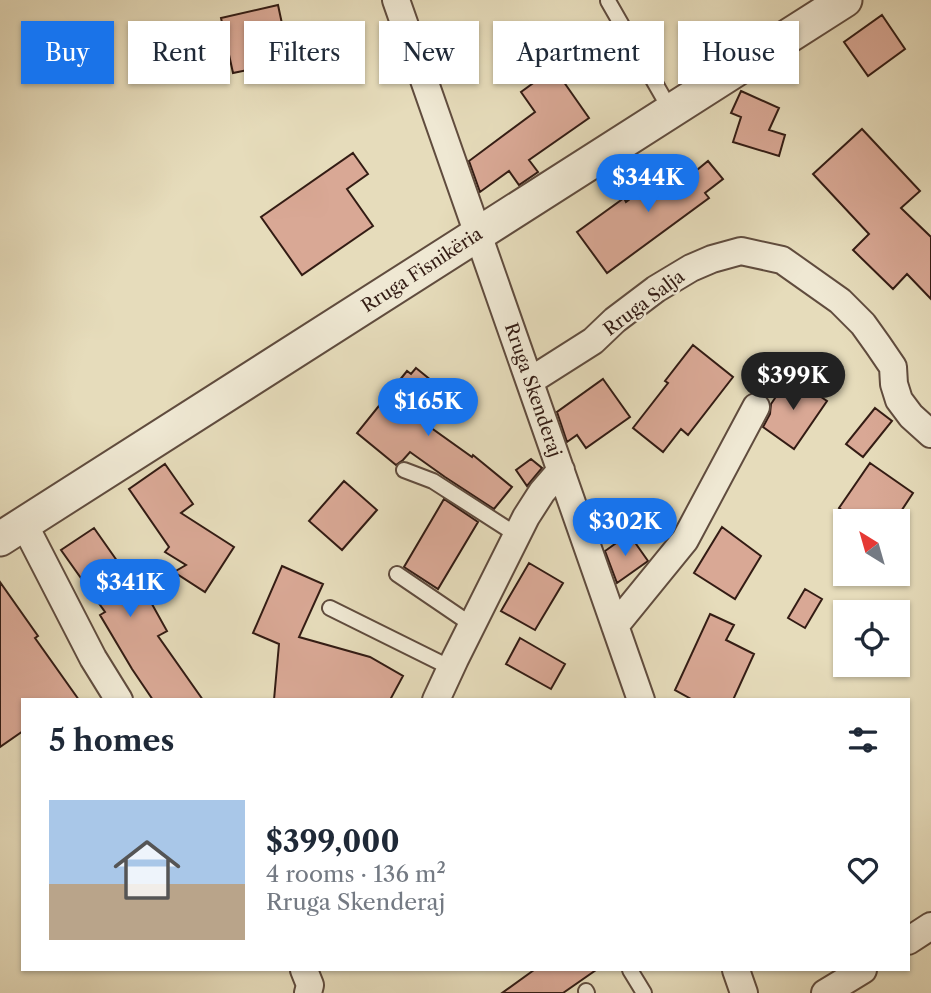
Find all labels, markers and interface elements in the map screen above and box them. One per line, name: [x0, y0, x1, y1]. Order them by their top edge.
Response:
chip: Buy: [21, 21, 114, 84]
chip: Rent: [128, 21, 230, 84]
chip: Filters: [244, 21, 365, 84]
chip: New: [379, 21, 479, 84]
chip: Apartment: [493, 21, 664, 84]
chip: House: [678, 21, 799, 84]
pin: $344K: [599, 154, 697, 214]
text: $344K: [612, 163, 684, 191]
street label: Rruga Fisnikëria: [358, 223, 487, 317]
street label: Rruga Salja: [599, 265, 689, 341]
street label: Rruga Skenderaj: [500, 320, 566, 460]
pin: $399K: [744, 352, 842, 412]
text: $399K: [757, 361, 829, 389]
pin: $165K: [379, 378, 477, 438]
text: $165K: [394, 387, 462, 415]
pin: $302K: [576, 498, 674, 558]
text: $302K: [589, 507, 661, 535]
north arrow: [833, 509, 910, 586]
map controls: [833, 509, 910, 677]
pin: $341K: [81, 560, 179, 619]
text: $341K: [96, 568, 164, 596]
button: locate: [833, 600, 910, 677]
icon: filters: [844, 721, 882, 759]
text: 5 homes: [49, 722, 174, 759]
text: $399,000: [266, 823, 400, 860]
icon: home: [105, 828, 189, 912]
icon: heart: [844, 851, 882, 889]
text: 4 rooms · 136 m²: [266, 860, 446, 888]
text: Rruga Skenderaj: [266, 888, 445, 916]

